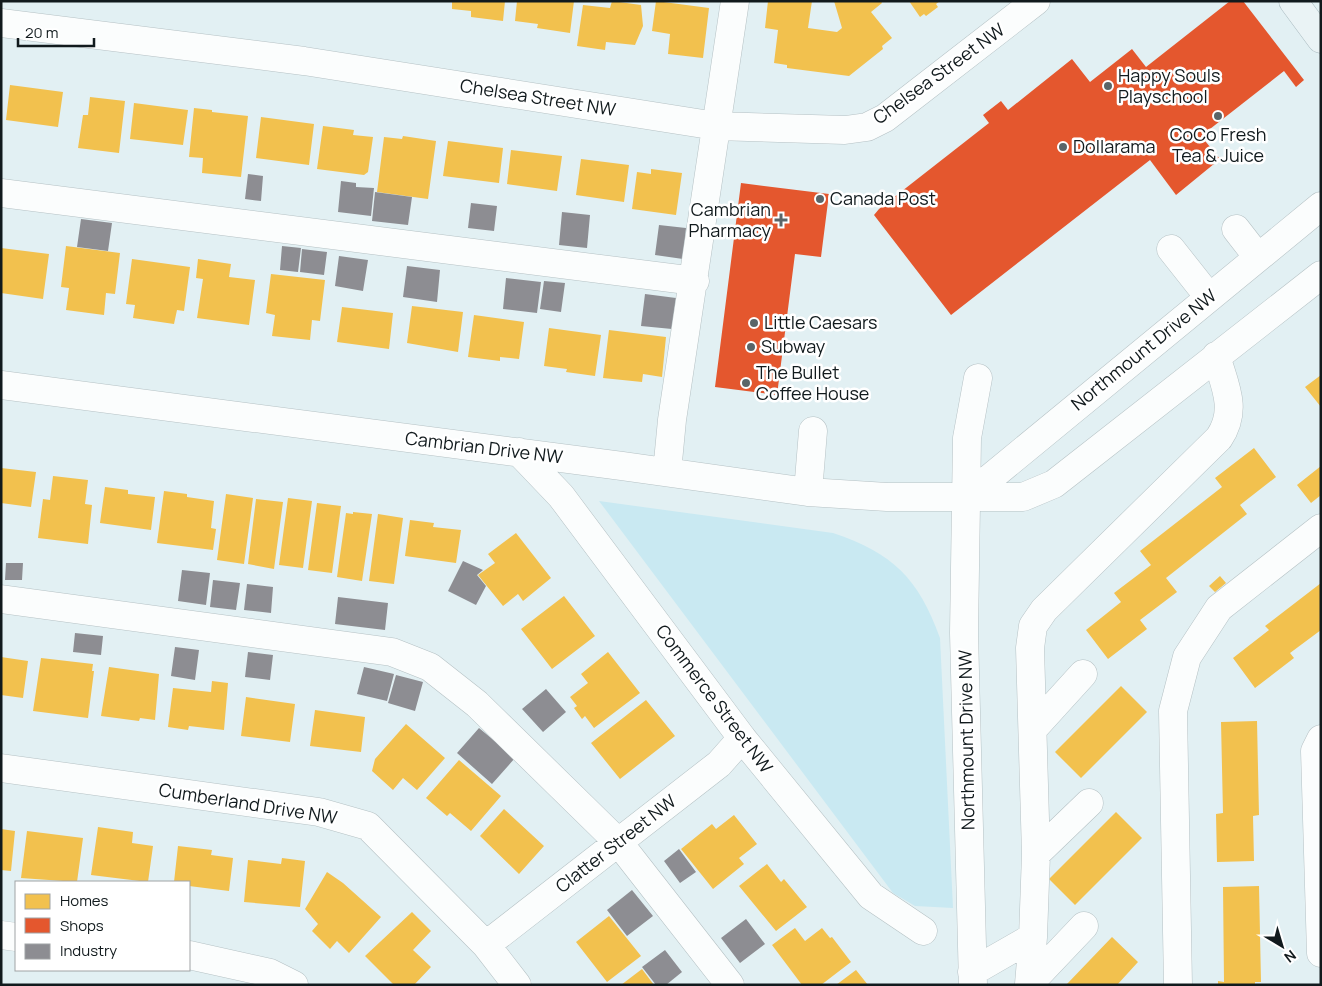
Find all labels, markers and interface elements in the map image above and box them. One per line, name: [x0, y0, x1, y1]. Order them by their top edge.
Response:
scale bar: [18, 15, 94, 47]
street label: Chelsea Street NW: [868, 17, 1009, 129]
text: 20 m: [25, 22, 58, 43]
place label: Happy Souls Playschool: [1118, 63, 1220, 108]
street label: Chelsea Street NW: [459, 73, 618, 121]
marker: Happy Souls Playschool: [1102, 80, 1114, 92]
marker: CoCo Fresh Tea & Juice: [1212, 110, 1224, 122]
place label: CoCo Fresh Tea & Juice: [1170, 122, 1266, 167]
place label: Dollarama: [1073, 134, 1156, 158]
marker: Dollarama: [1057, 141, 1069, 153]
place label: Canada Post: [830, 186, 936, 210]
marker: Canada Post: [814, 193, 826, 205]
place label: Cambrian Pharmacy: [689, 197, 771, 242]
marker: Cambrian Pharmacy: [775, 214, 787, 226]
street label: Northmount Drive NW: [1066, 283, 1221, 415]
place label: Little Caesars: [764, 310, 878, 334]
marker: Little Caesars: [748, 317, 760, 329]
place label: Subway: [761, 334, 826, 358]
marker: Subway: [745, 341, 757, 353]
place label: The Bullet Coffee House: [756, 360, 869, 405]
marker: The Bullet Coffee House: [740, 377, 752, 389]
street label: Cambrian Drive NW: [404, 425, 564, 469]
street label: Commerce Street NW: [651, 619, 779, 778]
street label: Northmount Drive NW: [952, 650, 980, 830]
street label: Cumberland Drive NW: [157, 777, 339, 829]
street label: Clatter Street NW: [550, 789, 681, 898]
legend: [15, 881, 190, 971]
text: Homes: [60, 890, 109, 911]
text: Shops: [60, 915, 104, 936]
north arrow: [1257, 921, 1307, 971]
text: Industry: [60, 940, 117, 961]
text: N: [1280, 946, 1300, 967]

